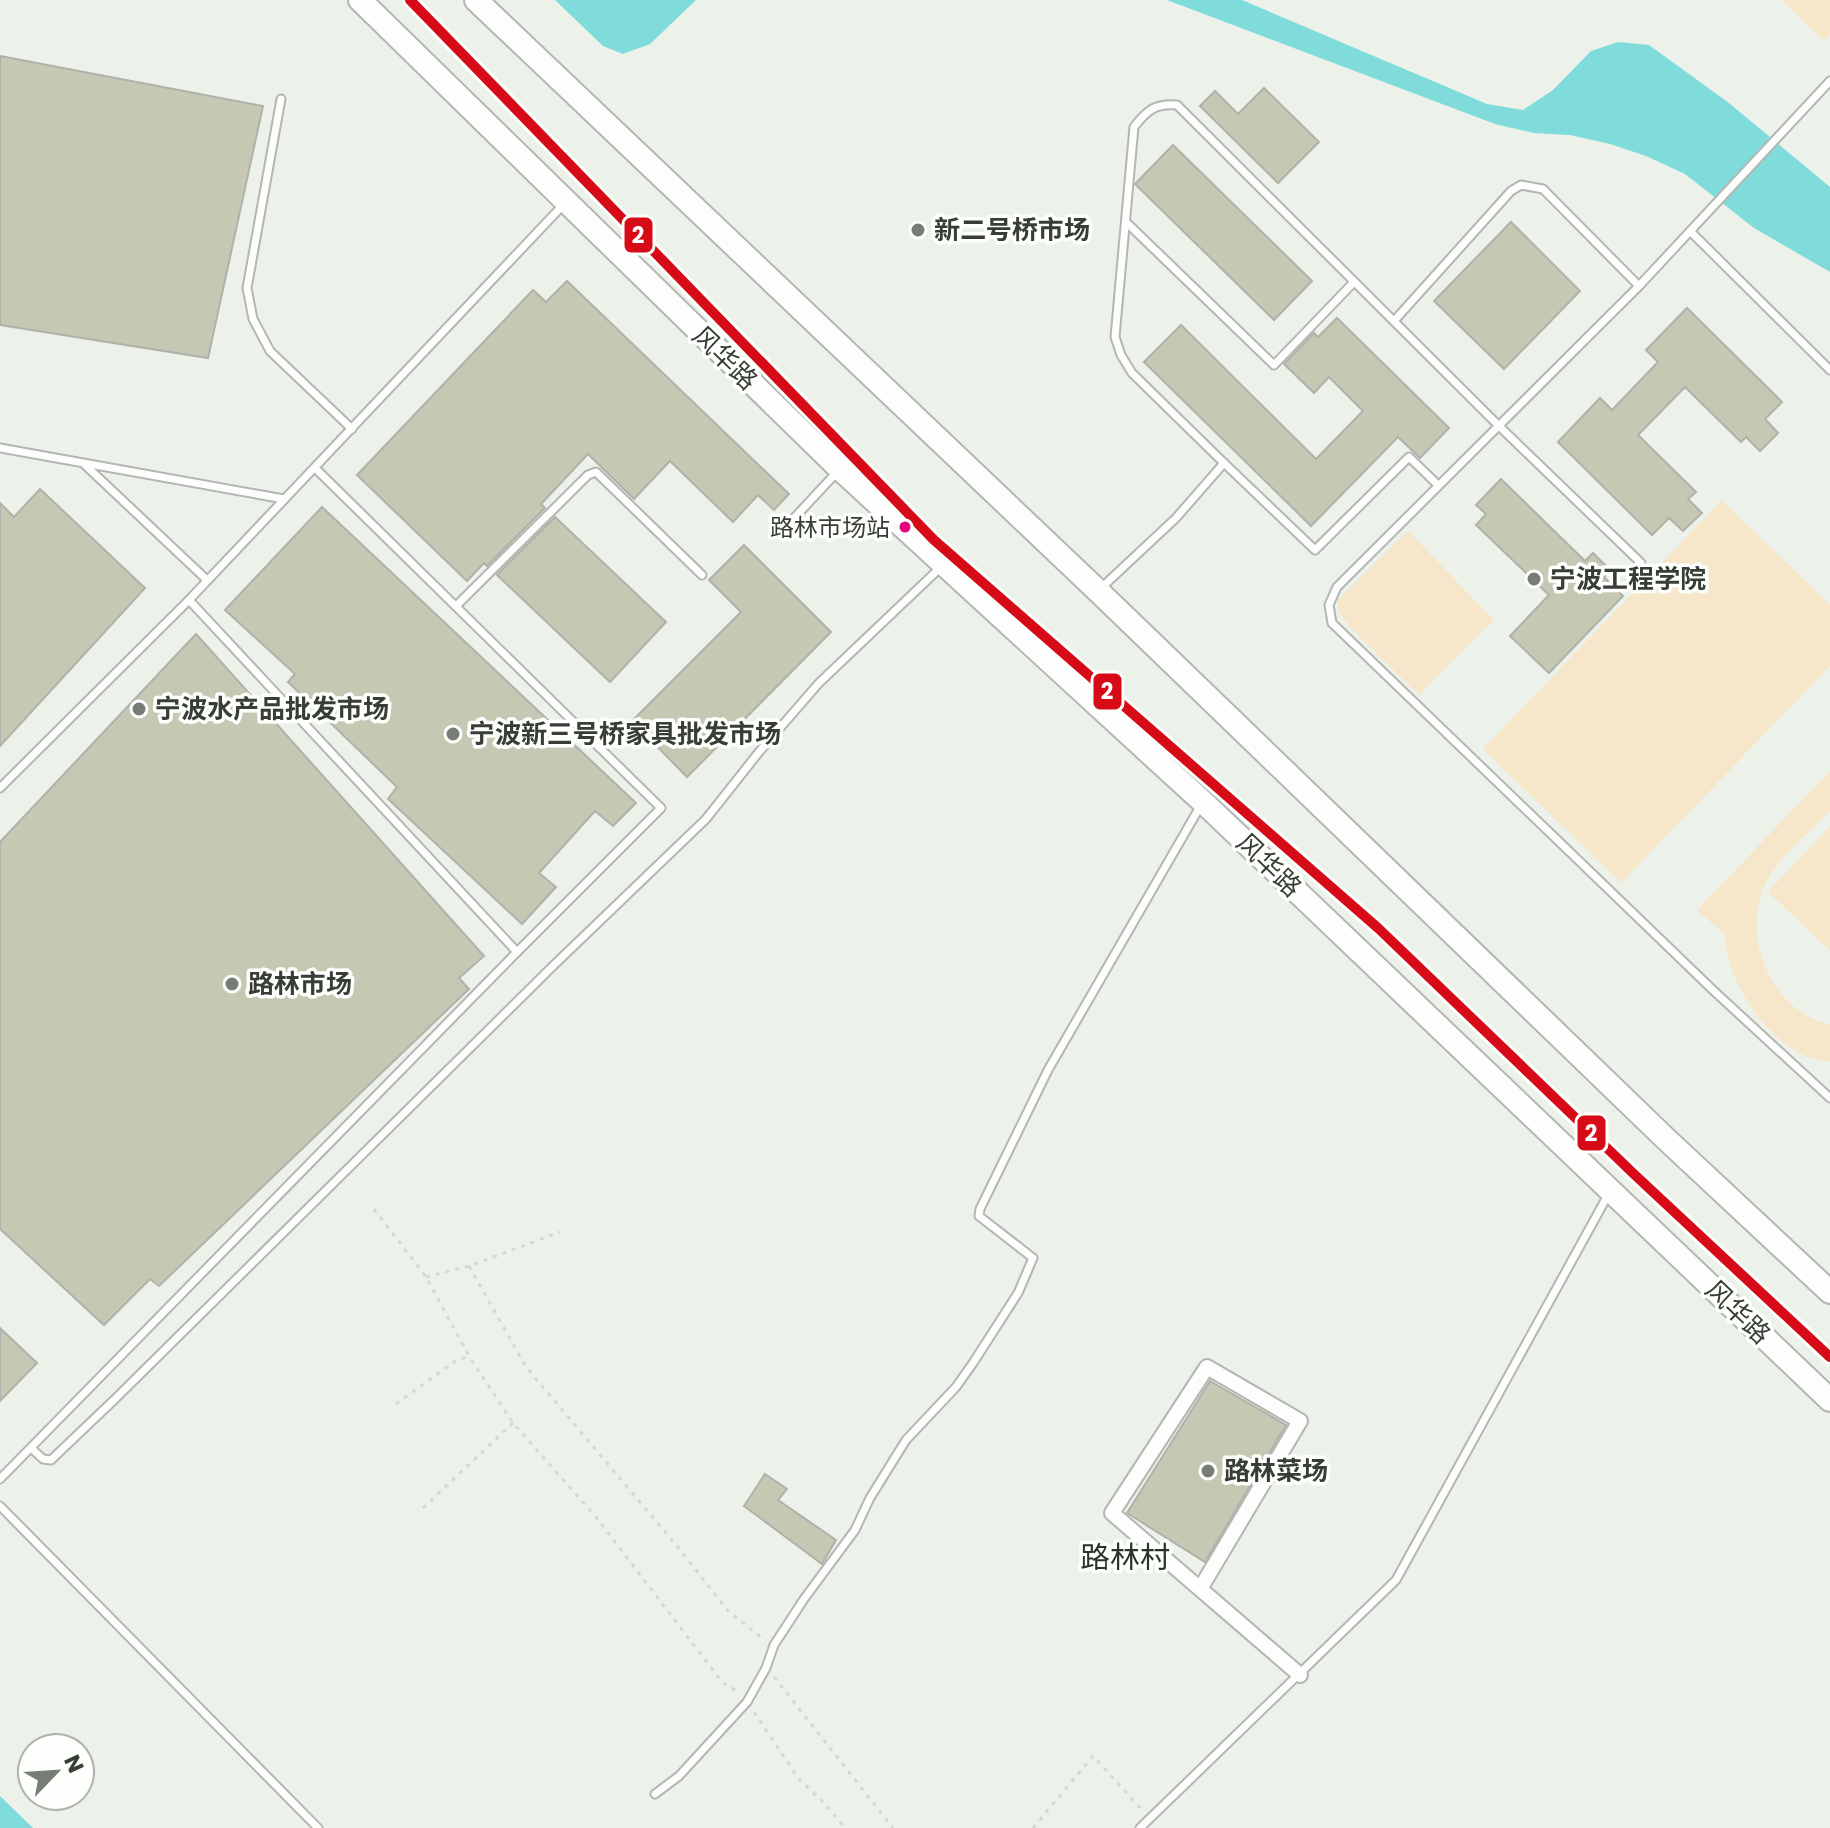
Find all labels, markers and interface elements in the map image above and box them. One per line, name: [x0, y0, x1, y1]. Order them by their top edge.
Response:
place label: 新二号桥市场: [934, 212, 1090, 248]
line badge: 2: [623, 216, 654, 254]
text: 2: [632, 220, 644, 251]
marker: 新二号桥市场: [909, 221, 927, 239]
street label: 风华路: [684, 318, 766, 398]
place label: 路林市场站: [770, 511, 890, 544]
marker: 路林市场站: [897, 519, 913, 535]
place label: 宁波工程学院: [1550, 561, 1706, 597]
marker: 宁波工程学院: [1525, 570, 1543, 588]
line badge: 2: [1092, 672, 1123, 711]
text: 2: [1101, 676, 1113, 707]
place label: 宁波水产品批发市场: [155, 691, 389, 727]
marker: 宁波水产品批发市场: [130, 700, 148, 718]
place label: 宁波新三号桥家具批发市场: [469, 716, 781, 752]
marker: 宁波新三号桥家具批发市场: [444, 725, 462, 743]
street label: 风华路: [1228, 825, 1310, 905]
place label: 路林市场: [248, 966, 352, 1002]
marker: 路林市场: [223, 975, 241, 993]
line badge: 2: [1576, 1114, 1607, 1152]
text: 2: [1585, 1118, 1597, 1149]
street label: 风华路: [1697, 1272, 1779, 1352]
place label: 路林菜场: [1224, 1453, 1328, 1489]
marker: 路林菜场: [1199, 1462, 1217, 1480]
district label: 路林村: [1080, 1536, 1170, 1579]
north arrow: [16, 1732, 96, 1812]
text: N: [56, 1750, 91, 1778]

